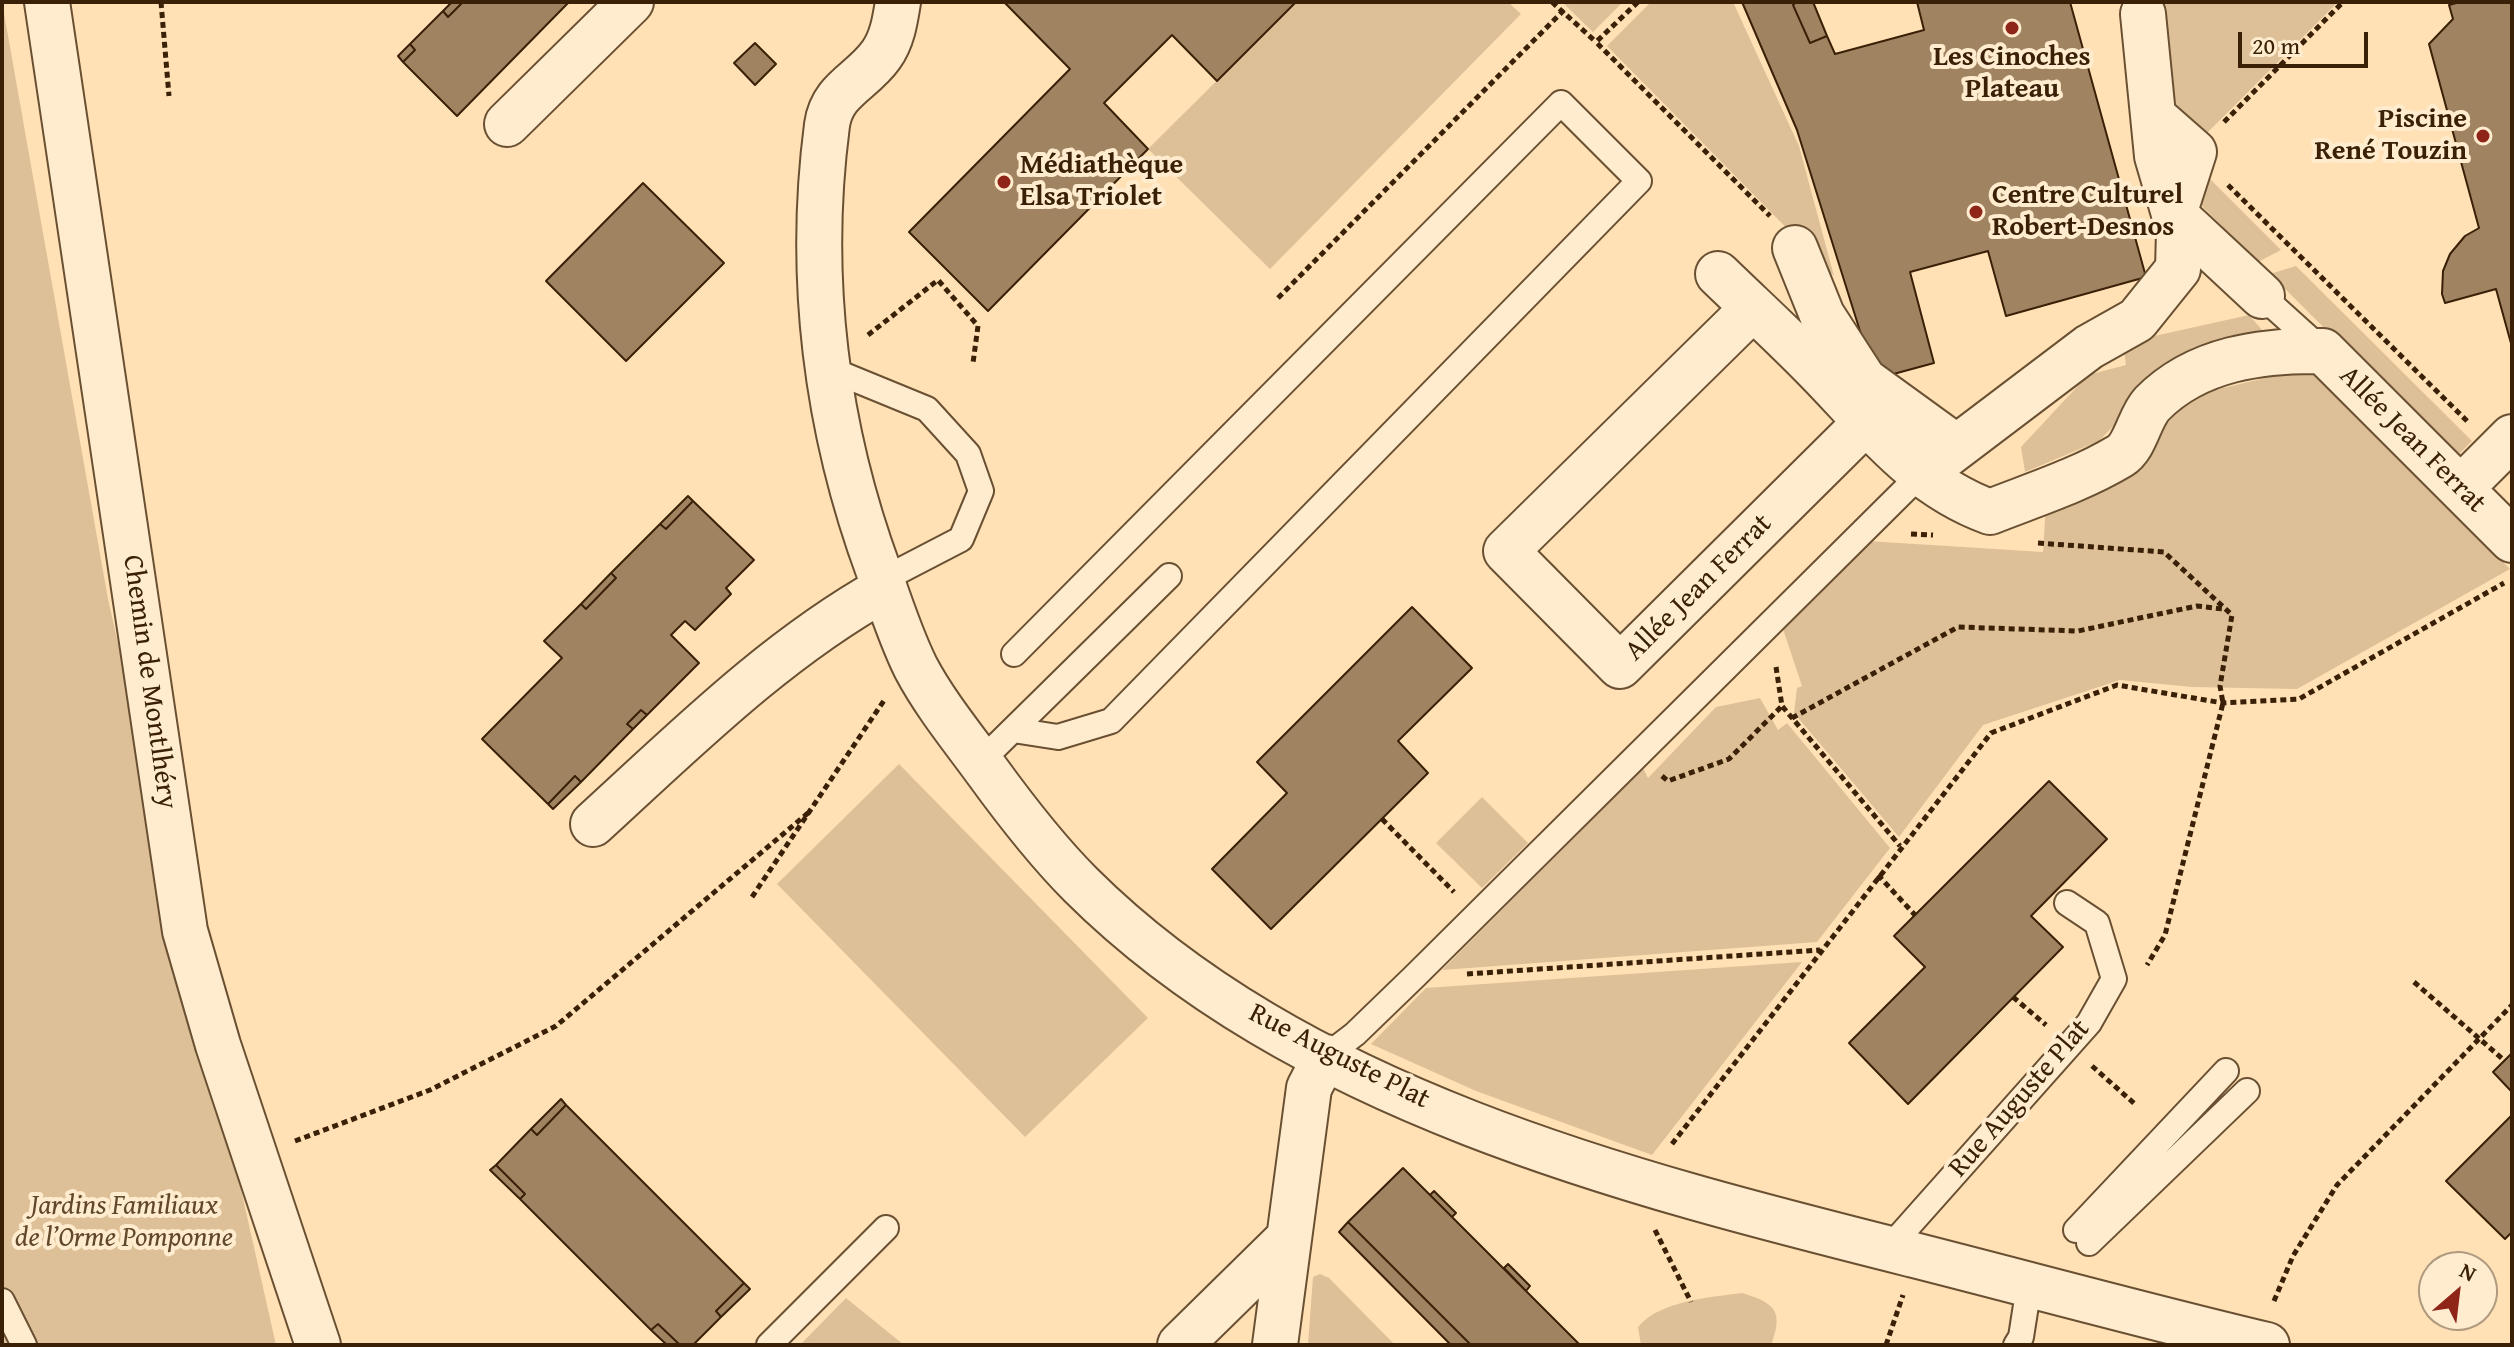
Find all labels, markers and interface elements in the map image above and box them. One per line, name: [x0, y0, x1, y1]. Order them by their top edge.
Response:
scale bar: [2242, 16, 2372, 66]
marker: Les Cinoches Plateau: [2003, 19, 2021, 37]
text: 20 m: [2252, 28, 2300, 63]
place label: Les Cinoches Plateau: [1933, 41, 2091, 107]
place label: Piscine René Touzin: [2314, 103, 2467, 169]
marker: Piscine René Touzin: [2474, 127, 2492, 145]
place label: Médiathèque Elsa Triolet: [1020, 149, 1183, 215]
marker: Médiathèque Elsa Triolet: [995, 173, 1013, 191]
place label: Centre Culturel Robert-Desnos: [1992, 179, 2183, 245]
marker: Centre Culturel Robert-Desnos: [1967, 203, 1985, 221]
street label: Allée Jean Ferrat: [2332, 360, 2492, 520]
street label: Allée Jean Ferrat: [1619, 508, 1779, 668]
street label: Chemin de Montlhéry: [115, 553, 183, 811]
street label: Rue Auguste Plat: [1243, 997, 1435, 1117]
street label: Rue Auguste Plat: [1942, 1013, 2098, 1185]
park label: Jardins Familiaux de l’Orme Pomponne: [15, 1190, 233, 1256]
north arrow: [2418, 1251, 2498, 1331]
text: N: [2454, 1254, 2482, 1289]

